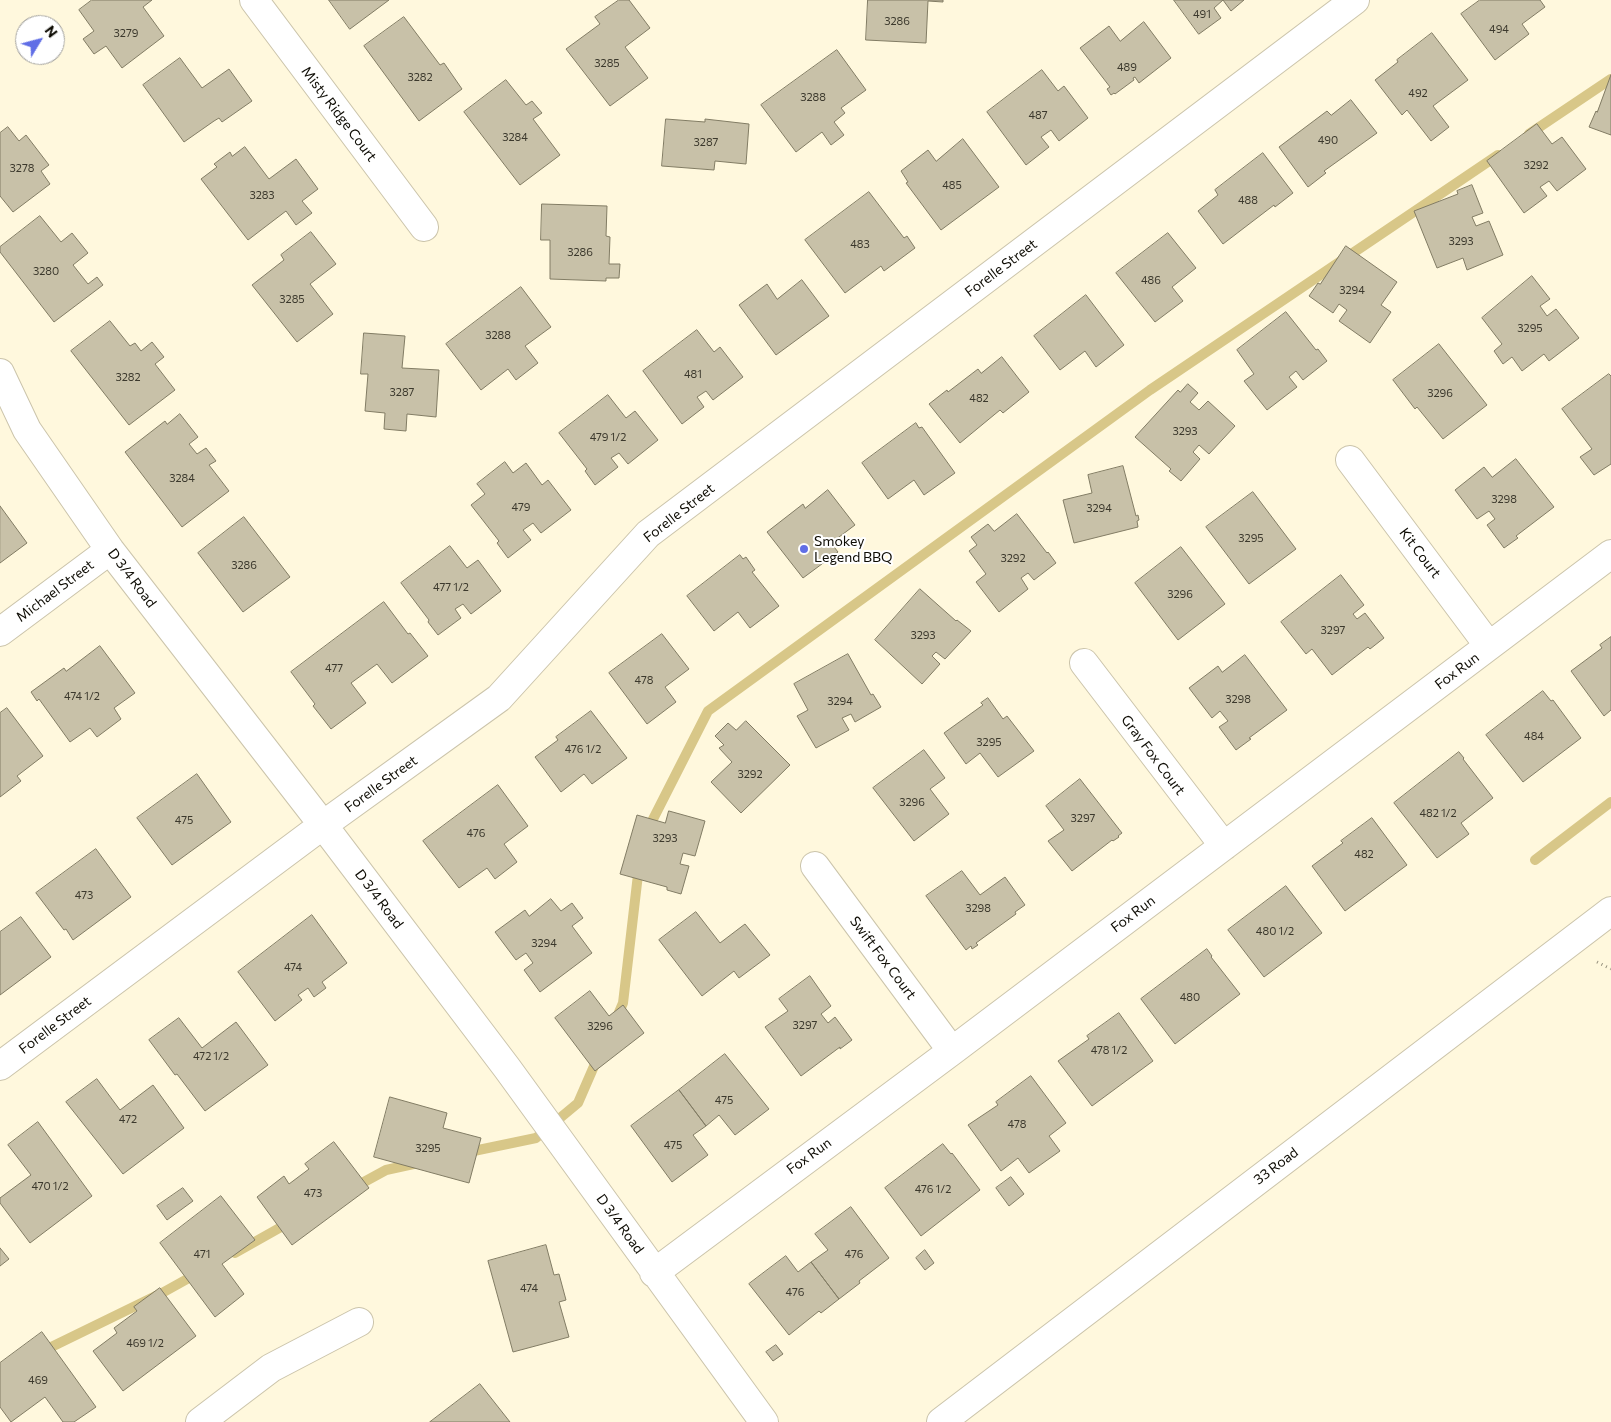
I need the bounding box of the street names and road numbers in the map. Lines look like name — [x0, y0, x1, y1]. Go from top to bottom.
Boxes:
street label: Misty Ridge Court — [298, 63, 380, 165]
street label: Forelle Street — [962, 236, 1040, 300]
street label: Forelle Street — [640, 480, 718, 546]
street label: Kit Court — [1396, 525, 1444, 581]
street label: D 3/4 Road — [104, 545, 160, 611]
street label: Michael Street — [13, 556, 97, 626]
street label: Fox Run — [1432, 649, 1482, 693]
street label: Gray Fox Court — [1117, 712, 1189, 798]
street label: Forelle Street — [341, 752, 421, 816]
street label: D 3/4 Road — [351, 866, 407, 932]
street label: Fox Run — [1108, 892, 1158, 936]
street label: Swift Fox Court — [846, 913, 920, 1003]
street label: Forelle Street — [16, 993, 94, 1057]
street label: Fox Run — [783, 1134, 835, 1178]
street label: 33 Road — [1250, 1144, 1302, 1188]
street label: D 3/4 Road — [593, 1191, 647, 1257]

